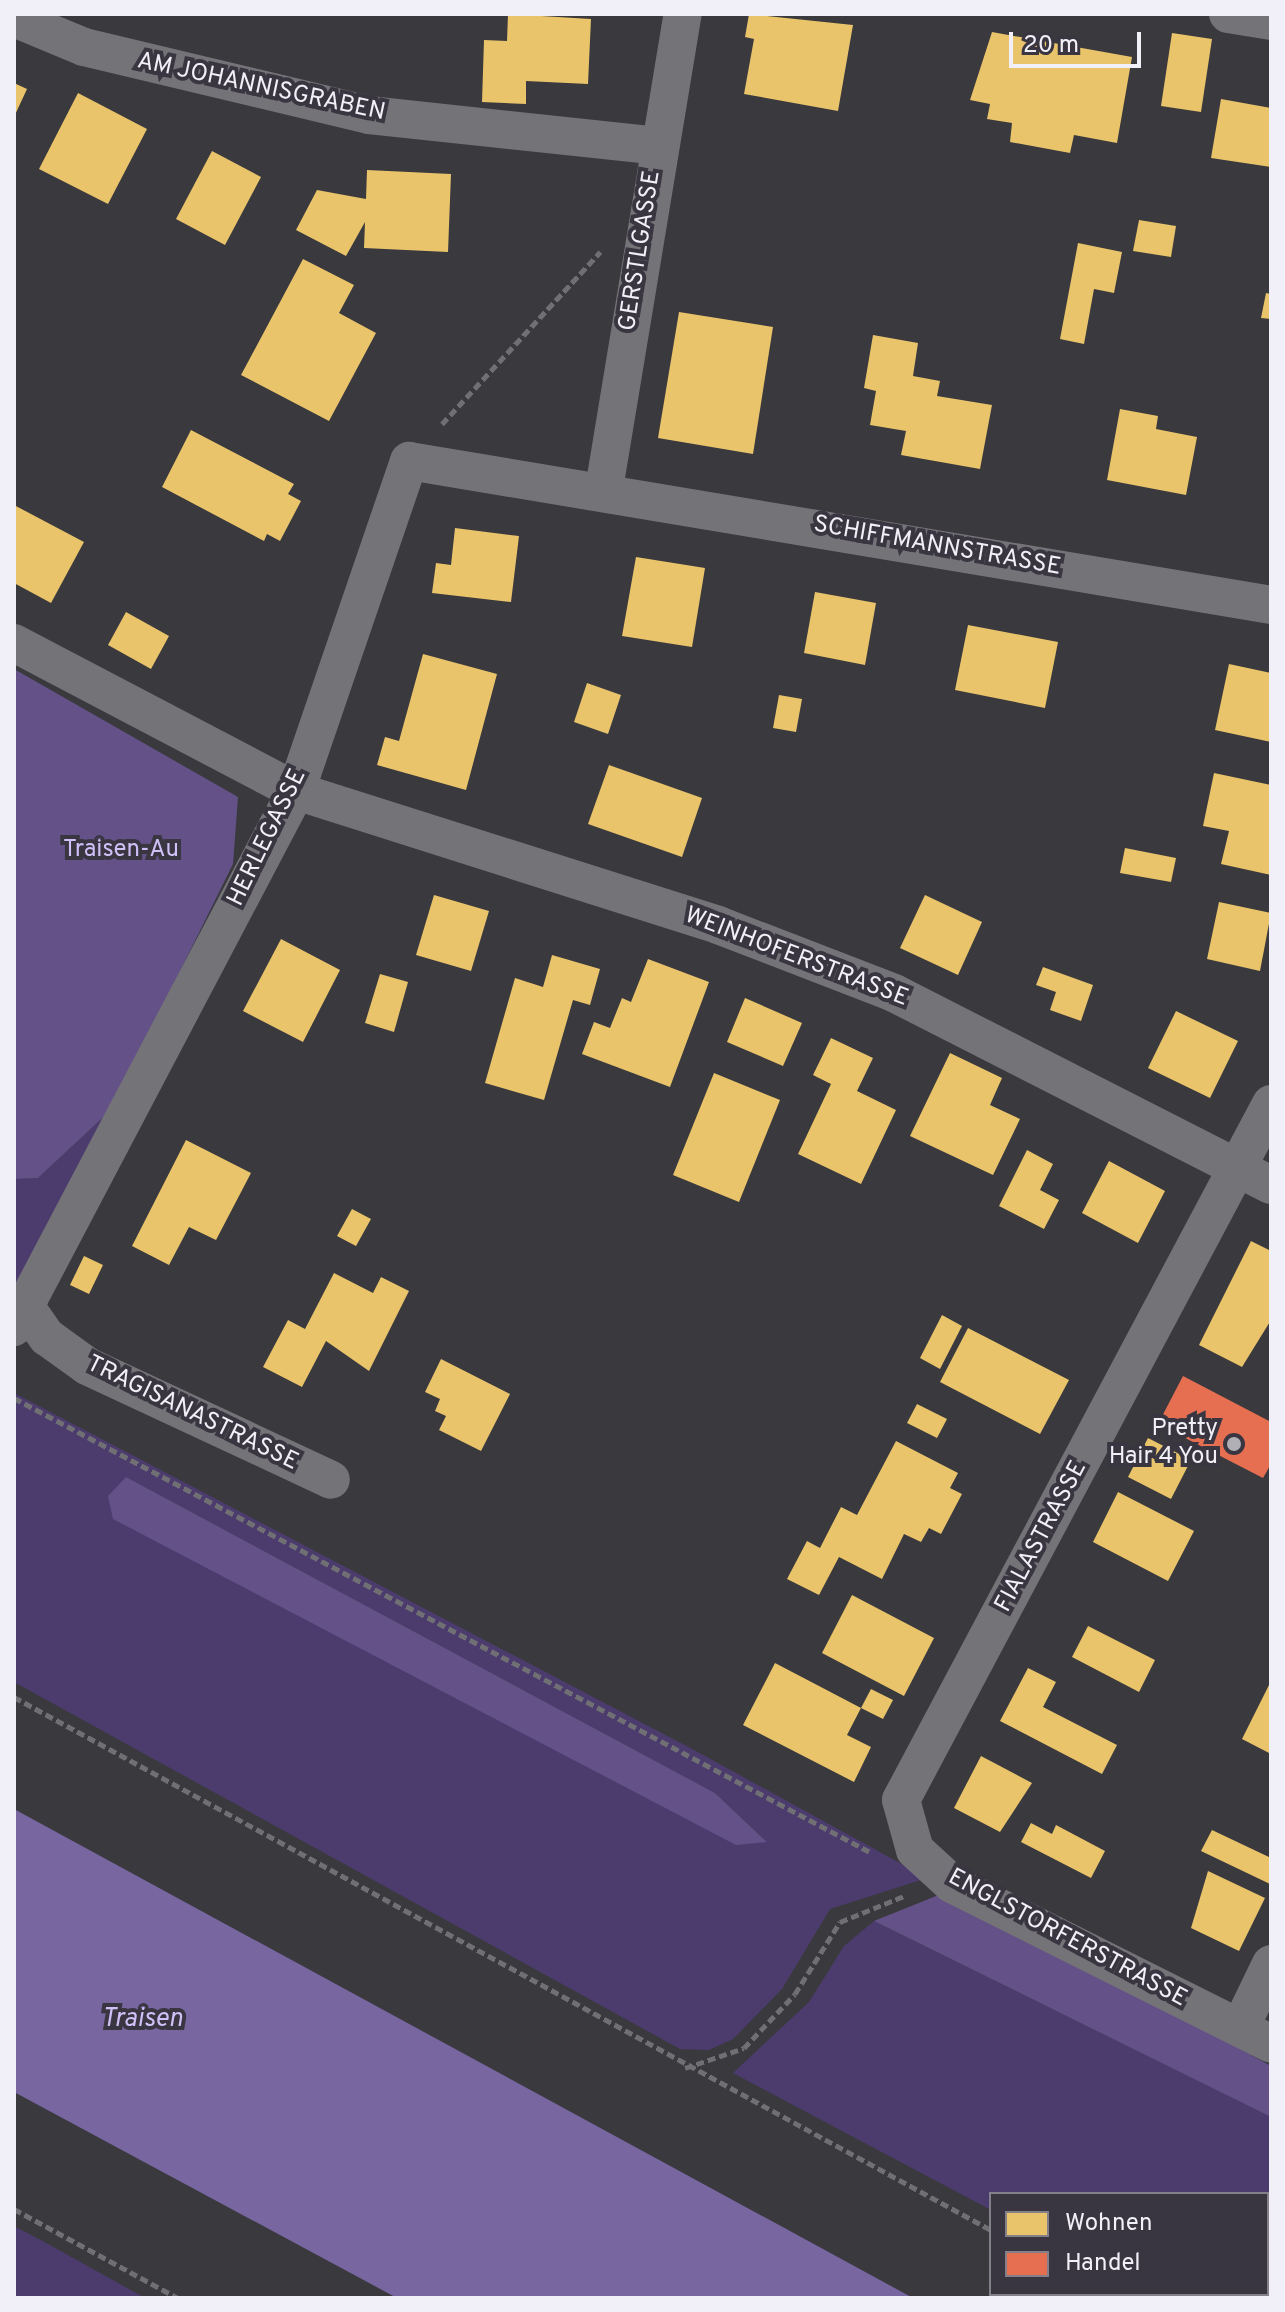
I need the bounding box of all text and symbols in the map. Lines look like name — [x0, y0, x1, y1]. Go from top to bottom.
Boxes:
scale bar — [1013, 16, 1145, 66]
text: 20 m — [1023, 31, 1079, 61]
street label: AM JOHANNISGRABEN — [134, 48, 388, 128]
street label: GERSTLGASSE — [614, 169, 668, 333]
street label: SCHIFFMANNSTRASSE — [811, 511, 1063, 583]
street label: HERLEGASSE — [222, 765, 314, 911]
park label: Traisen-Au — [63, 837, 179, 865]
street label: WEINHOFERSTRASSE — [680, 902, 912, 1014]
street label: TRAGISANASTRASSE — [82, 1350, 302, 1478]
place label: Pretty Hair 4 You — [1108, 1416, 1218, 1472]
marker: Pretty Hair 4 You — [1225, 1435, 1243, 1453]
street label: FIALASTRASSE — [990, 1456, 1094, 1618]
street label: ENGLSTORFERSTRASSE — [943, 1864, 1191, 2014]
water label: Traisen — [101, 2004, 183, 2036]
legend — [989, 2192, 1269, 2296]
text: Wohnen — [1065, 2209, 1152, 2239]
text: Handel — [1065, 2249, 1141, 2279]

